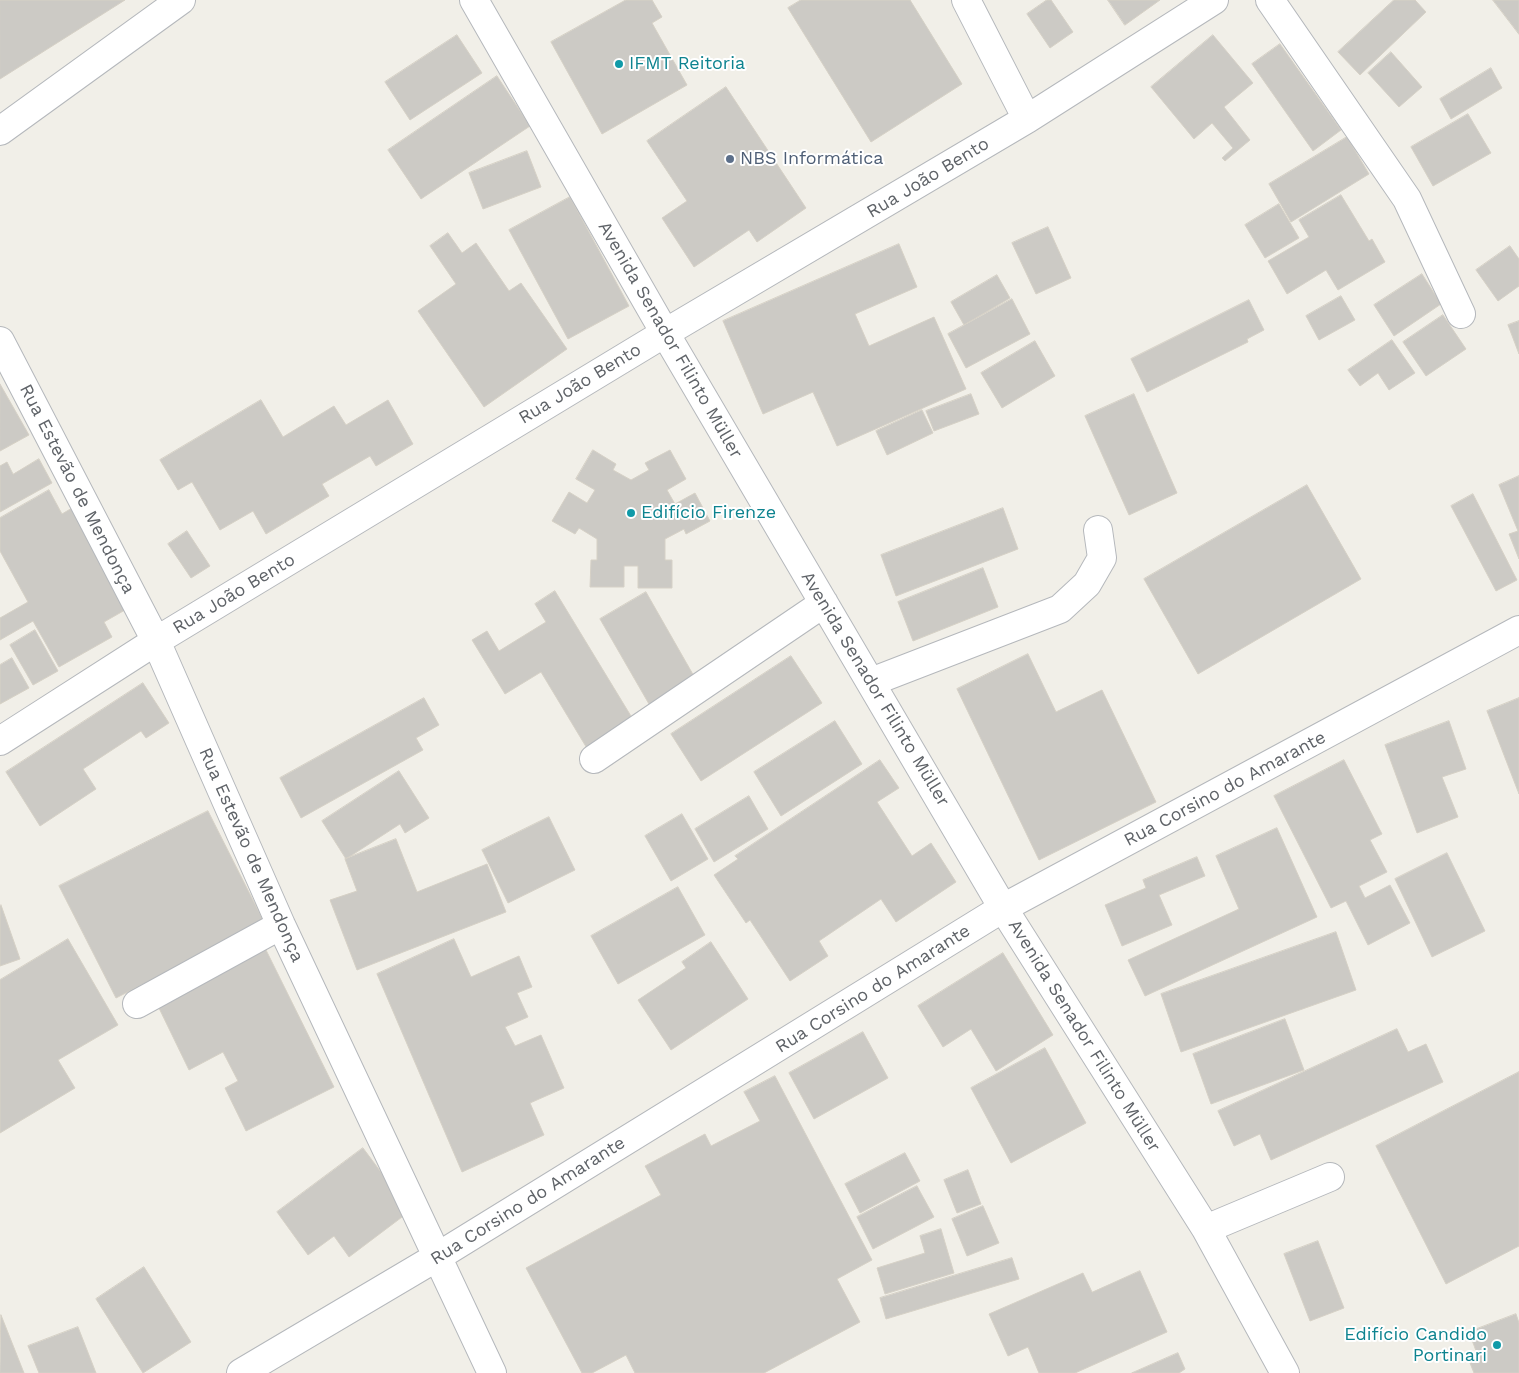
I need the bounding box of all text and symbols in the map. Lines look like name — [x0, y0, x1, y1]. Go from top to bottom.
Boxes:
place label: IFMT Reitoria — [629, 53, 745, 75]
marker: IFMT Reitoria — [613, 58, 625, 70]
street label: Rua João Bento — [863, 133, 993, 223]
place label: NBS Informática — [740, 148, 883, 170]
marker: NBS Informática — [724, 153, 736, 165]
street label: Avenida Senador Filinto Müller — [593, 218, 747, 462]
street label: Rua João Bento — [515, 339, 645, 429]
street label: Rua Estevão de Mendonça — [15, 381, 139, 597]
place label: Edifício Firenze — [641, 502, 776, 524]
marker: Edifício Firenze — [625, 507, 637, 519]
street label: Rua João Bento — [169, 549, 299, 639]
street label: Avenida Senador Filinto Müller — [796, 568, 954, 810]
street label: Rua Corsino do Amarante — [1120, 727, 1330, 851]
street label: Rua Estevão de Mendonça — [194, 745, 308, 965]
street label: Avenida Senador Filinto Müller — [1003, 916, 1165, 1156]
street label: Rua Corsino do Amarante — [772, 920, 974, 1058]
street label: Rua Corsino do Amarante — [427, 1132, 629, 1270]
place label: Edifício Candido Portinari — [1344, 1324, 1487, 1366]
marker: Edifício Candido Portinari — [1491, 1339, 1503, 1351]

